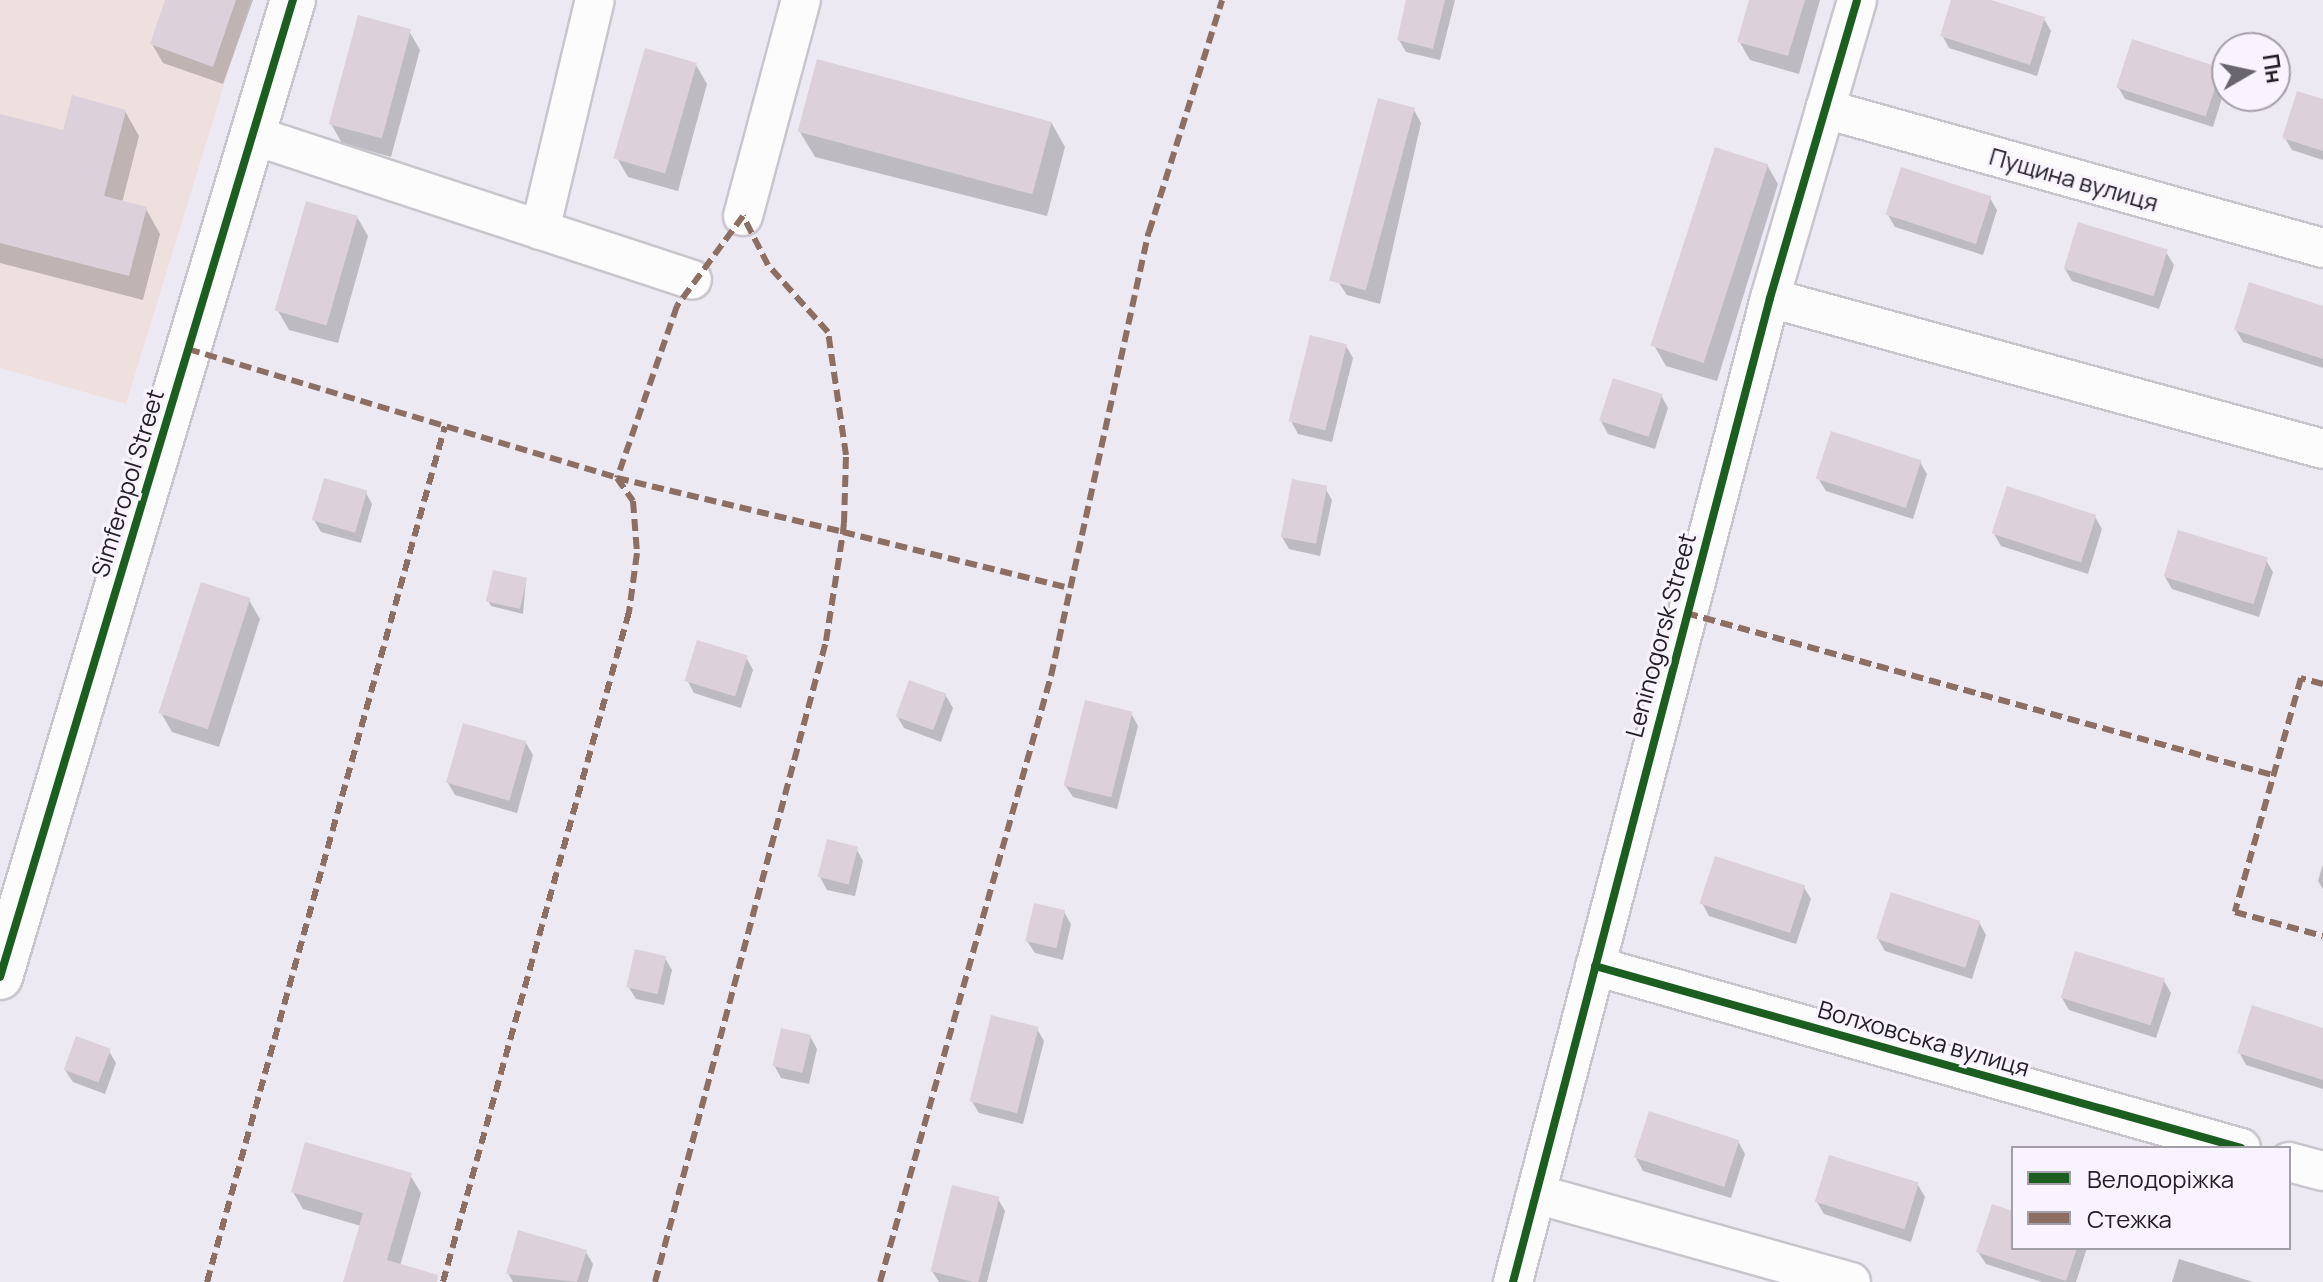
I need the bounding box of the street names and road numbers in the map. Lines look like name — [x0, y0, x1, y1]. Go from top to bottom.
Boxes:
street label: Пущина вулиця — [1986, 141, 2162, 217]
street label: Simferopol Street — [85, 386, 169, 580]
street label: Leninogorsk Street — [1619, 530, 1701, 740]
street label: Волховська вулиця — [1815, 994, 2033, 1082]

